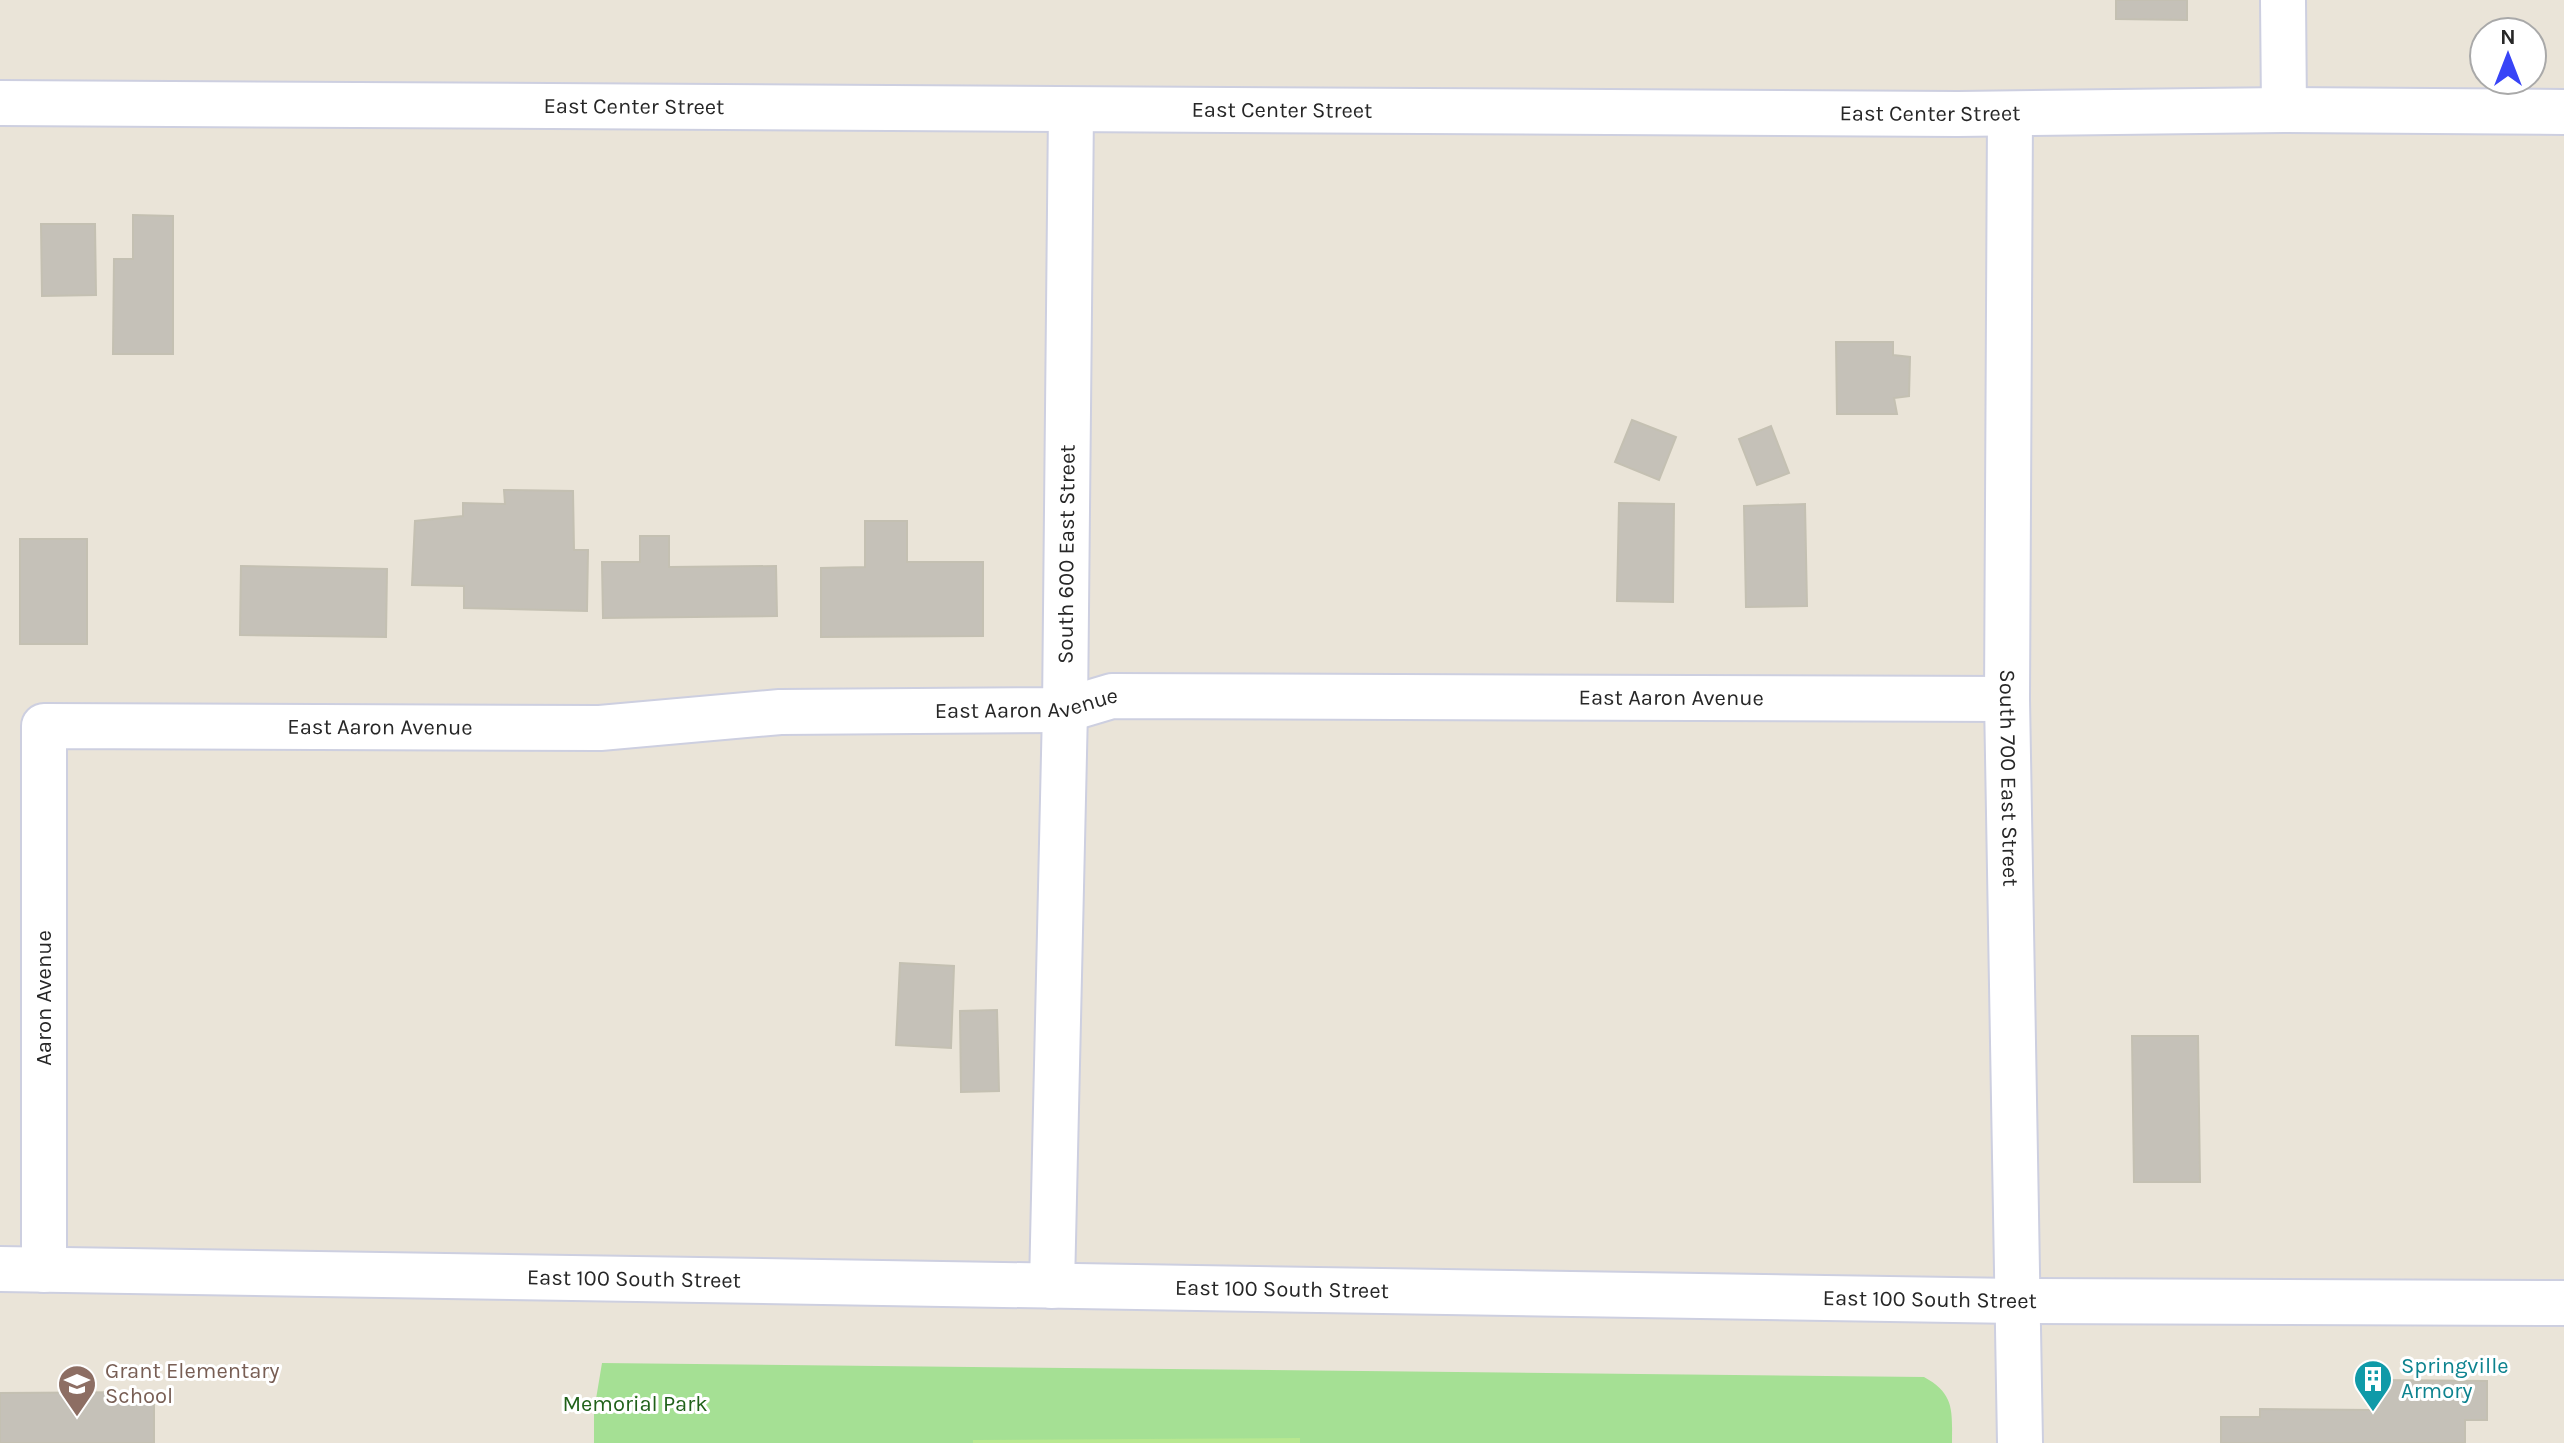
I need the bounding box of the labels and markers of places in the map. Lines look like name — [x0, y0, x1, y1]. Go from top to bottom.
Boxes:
place label: Springville Armory — [2401, 1353, 2509, 1404]
place label: Grant Elementary School — [105, 1358, 280, 1409]
building icon: Springville Armory — [2352, 1358, 2394, 1413]
school or university icon: Grant Elementary School — [56, 1363, 98, 1418]

